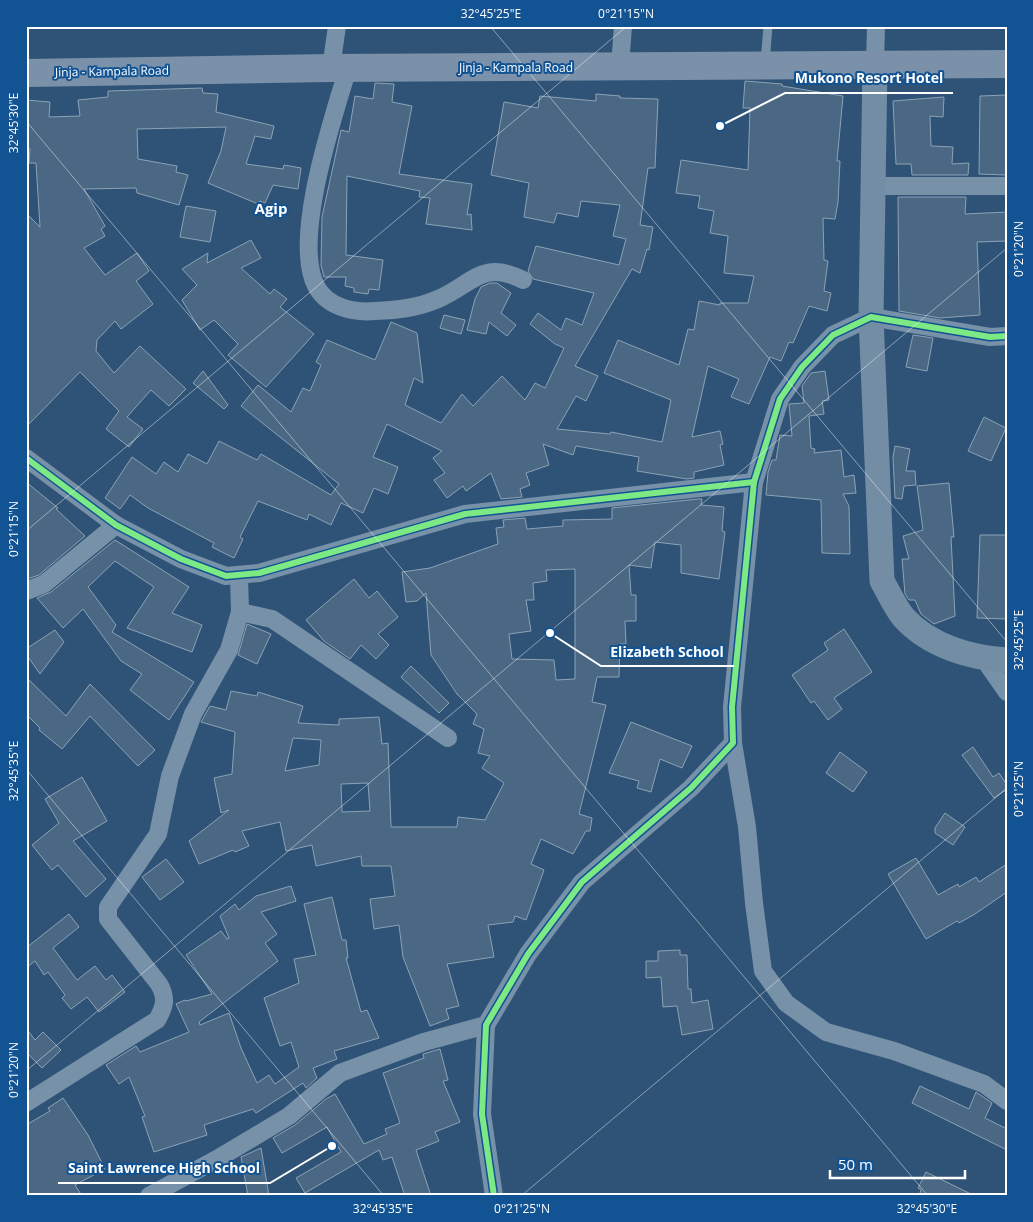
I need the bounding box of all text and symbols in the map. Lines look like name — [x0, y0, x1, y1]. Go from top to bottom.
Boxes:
text: 32°45'25"E — [461, 5, 521, 22]
text: 0°21'15"N — [598, 5, 654, 22]
street label: Jinja - Kampala Road — [458, 59, 573, 76]
street label: Jinja - Kampala Road — [54, 62, 169, 81]
callout: Mukono Resort Hotel — [785, 64, 953, 93]
text: Mukono Resort Hotel — [795, 68, 943, 87]
text: 32°45'30"E — [5, 93, 22, 153]
district label: Agip — [255, 198, 287, 218]
text: 0°21'20"N — [1010, 221, 1027, 277]
text: 0°21'15"N — [5, 501, 22, 557]
text: 32°45'25"E — [1010, 610, 1027, 670]
callout: Elizabeth School — [601, 637, 734, 666]
text: Elizabeth School — [610, 642, 724, 661]
text: 32°45'35"E — [5, 741, 22, 801]
text: 0°21'25"N — [1010, 761, 1027, 817]
text: 0°21'20"N — [5, 1042, 22, 1098]
scale bar — [830, 1147, 966, 1179]
callout: Saint Lawrence High School — [58, 1154, 270, 1183]
text: 50 m — [838, 1154, 873, 1174]
text: Saint Lawrence High School — [68, 1158, 260, 1177]
text: 32°45'35"E — [353, 1200, 413, 1217]
text: 0°21'25"N — [494, 1200, 550, 1217]
text: 32°45'30"E — [897, 1200, 957, 1217]

